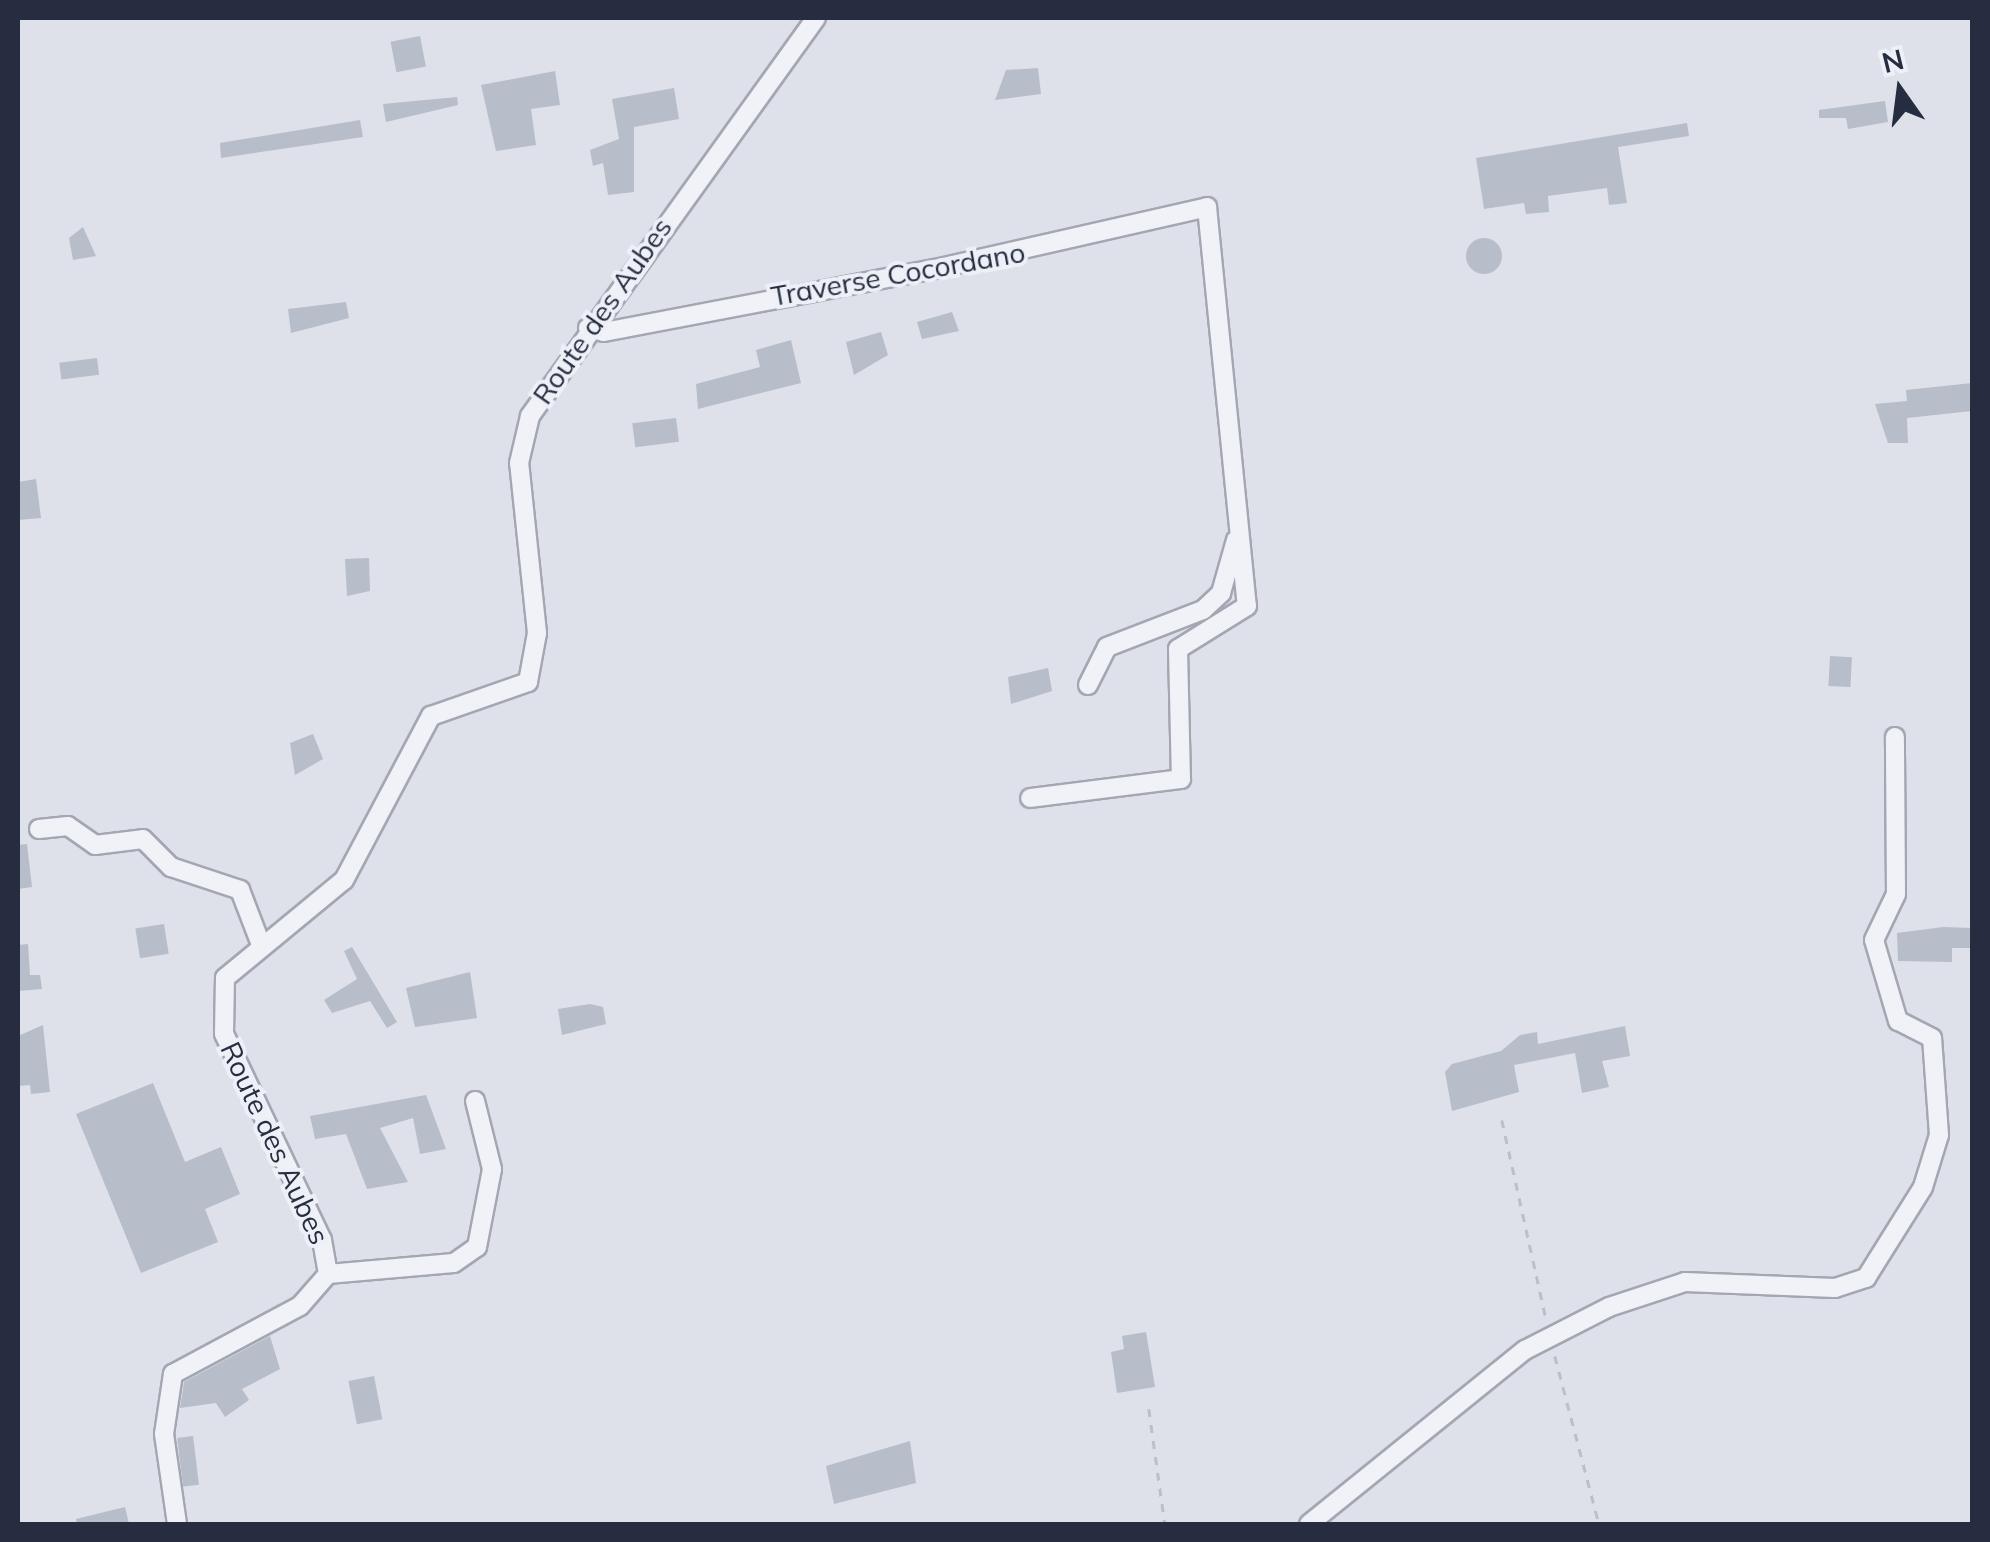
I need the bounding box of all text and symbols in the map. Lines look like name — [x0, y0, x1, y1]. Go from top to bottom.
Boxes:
north arrow — [1850, 40, 1950, 140]
text: N — [1878, 41, 1907, 80]
street label: Route des Aubes — [525, 212, 679, 410]
street label: Traverse Cocordano — [768, 235, 1028, 313]
street label: Route des Aubes — [213, 1037, 337, 1249]

